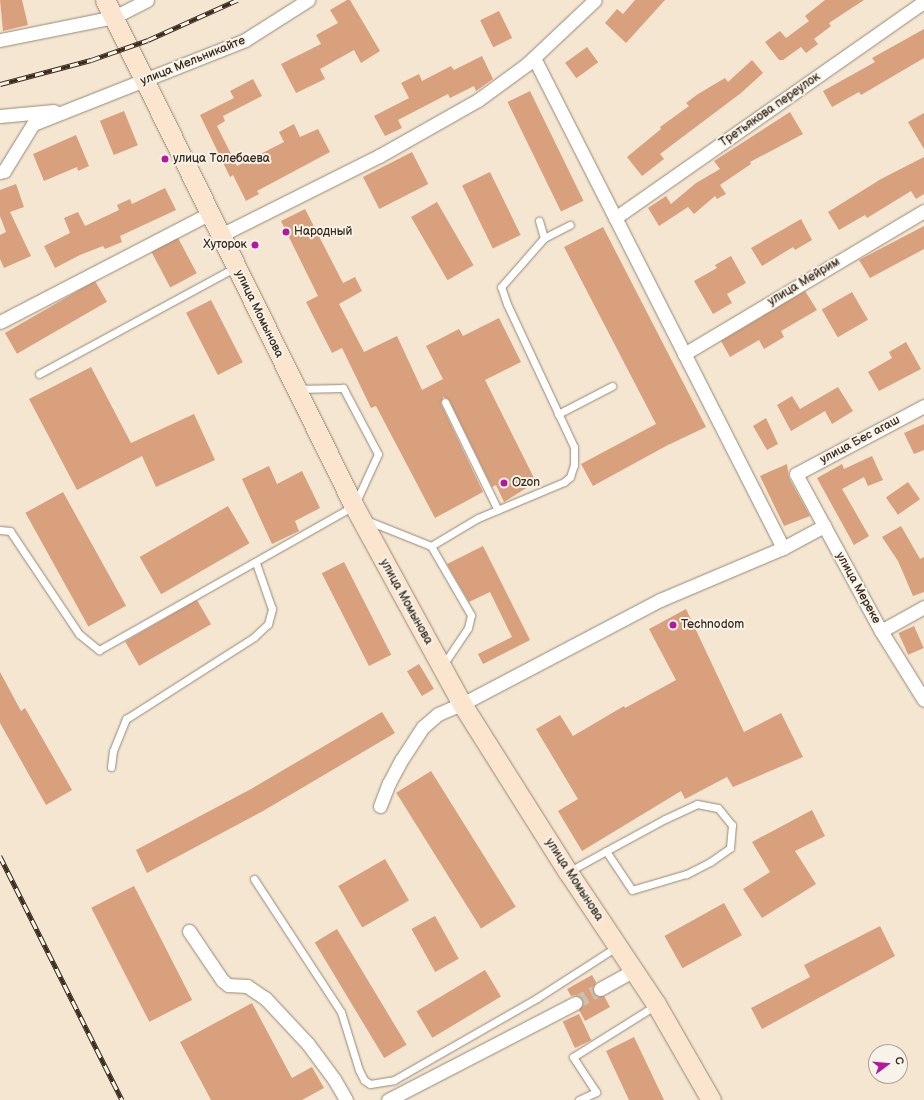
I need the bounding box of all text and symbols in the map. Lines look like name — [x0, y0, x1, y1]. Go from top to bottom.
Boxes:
street label: улица Мельникайте — [138, 33, 248, 89]
street label: Третьякова переулок — [717, 70, 823, 150]
place label: улица Толебаева — [173, 152, 270, 166]
marker: улица Толебаева — [160, 154, 170, 164]
place label: Народный — [294, 225, 352, 239]
marker: Народный — [281, 227, 291, 237]
place label: Хуторок — [203, 238, 247, 252]
marker: Хуторок — [250, 240, 260, 250]
street label: улица Мейрим — [765, 255, 843, 309]
street label: улица Момынова — [232, 268, 286, 360]
street label: улица Бес агаш — [818, 413, 902, 467]
place label: Ozon — [512, 476, 540, 490]
marker: Ozon — [499, 478, 509, 488]
street label: улица Мереке — [832, 550, 884, 626]
street label: улица Момынова — [377, 557, 435, 647]
place label: Technodom — [681, 618, 744, 632]
marker: Technodom — [668, 620, 678, 630]
street label: улица Момынова — [542, 836, 606, 924]
north arrow — [868, 1044, 908, 1084]
text: С — [892, 1055, 906, 1066]

